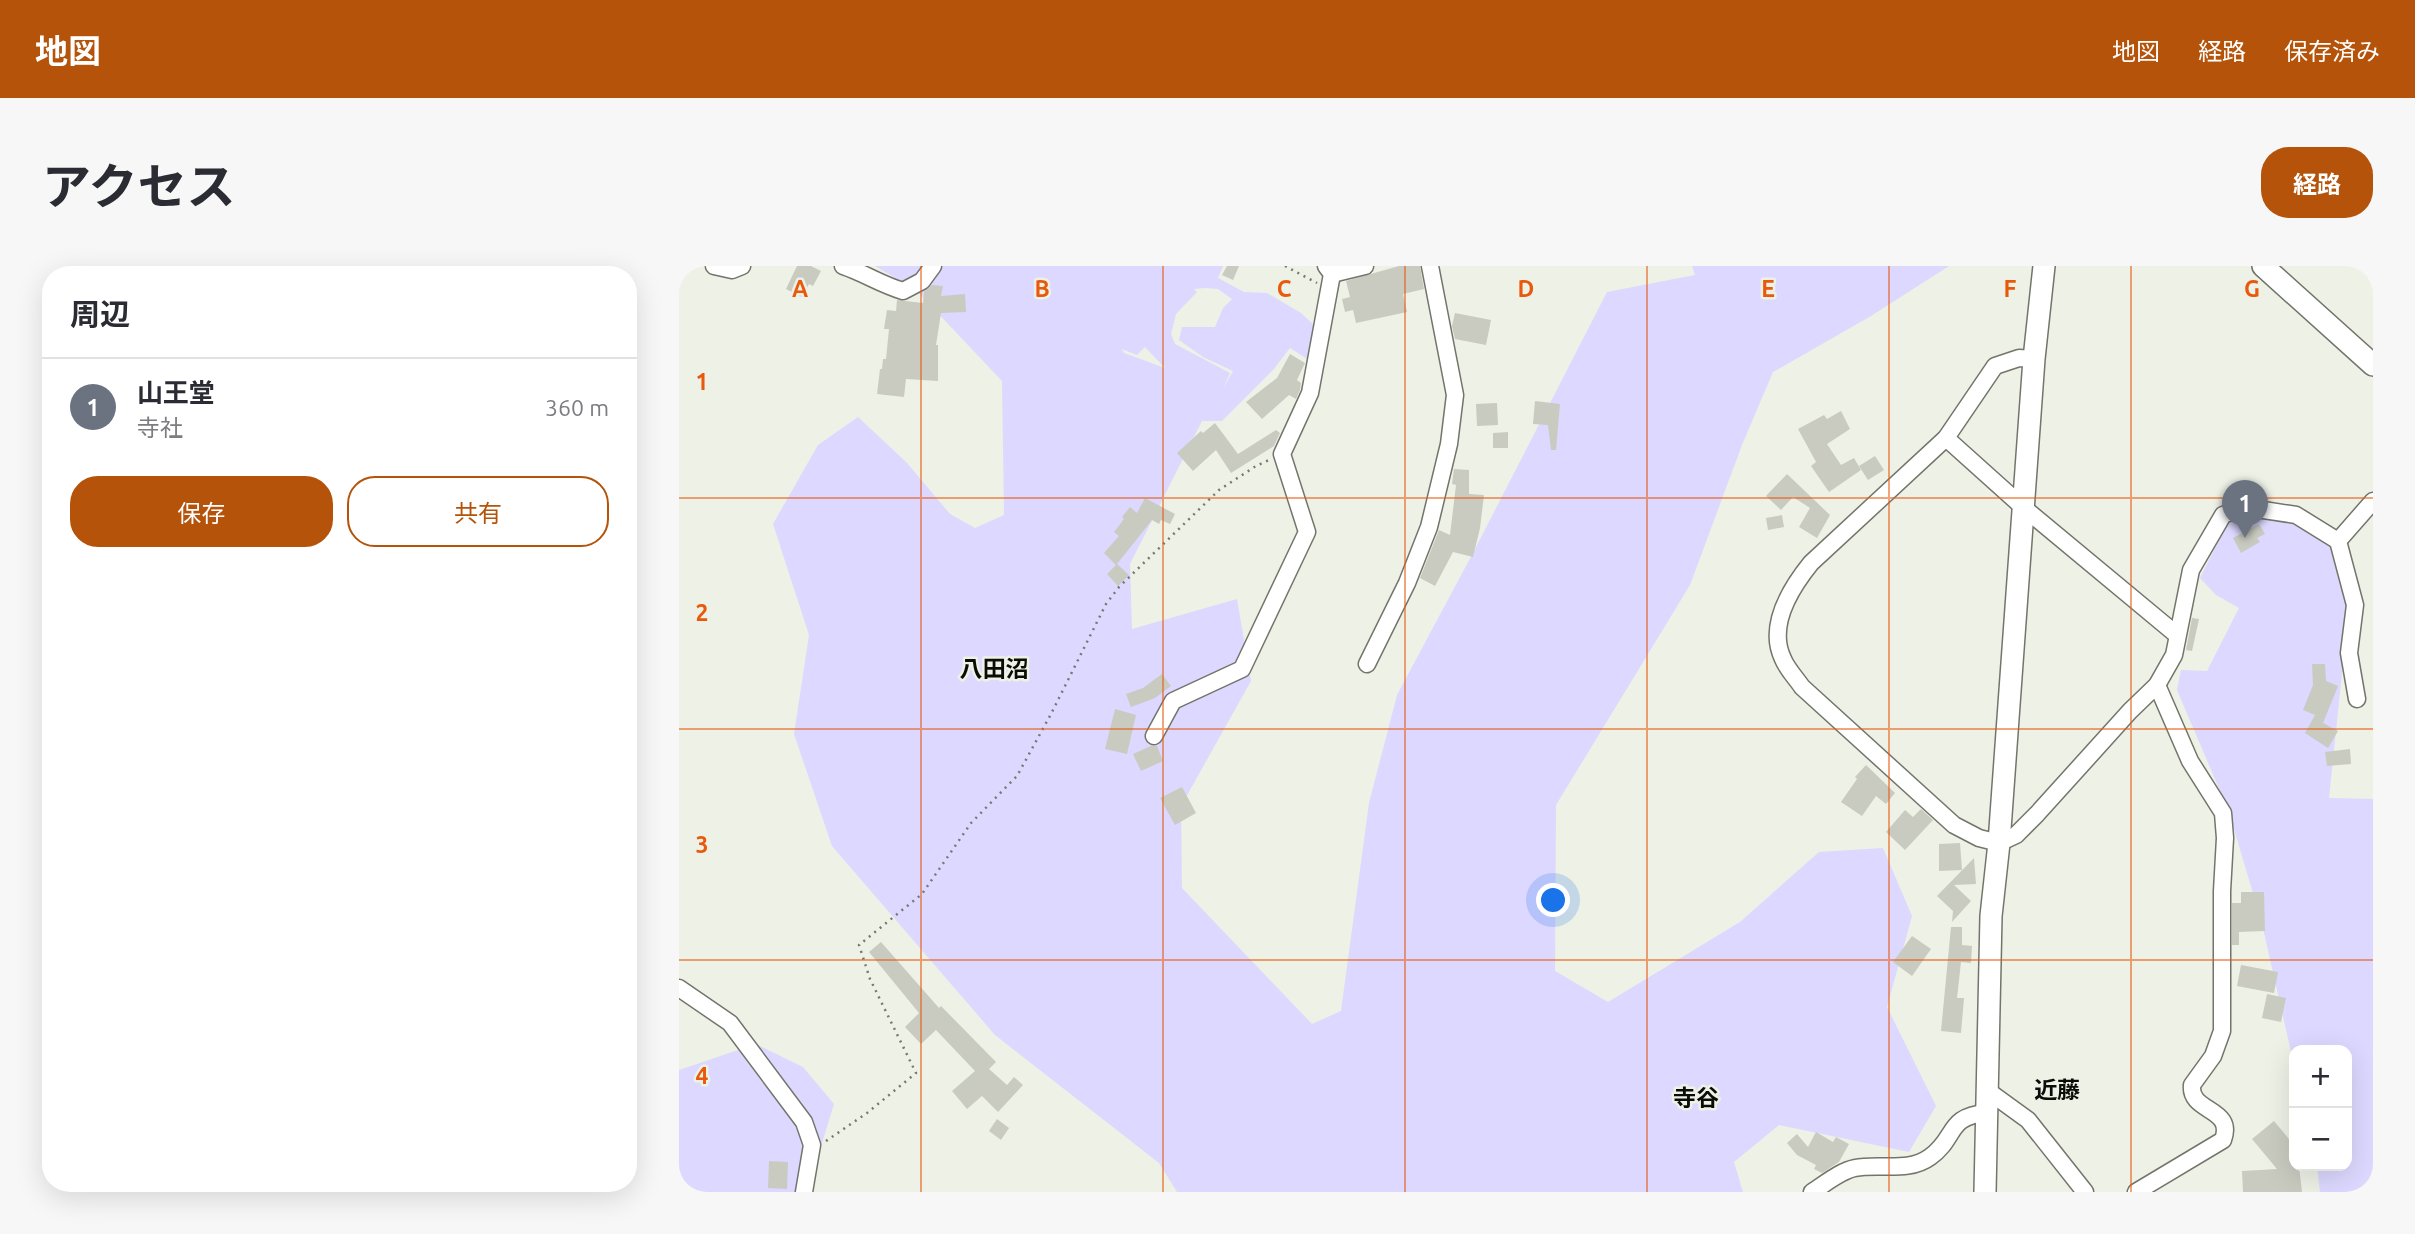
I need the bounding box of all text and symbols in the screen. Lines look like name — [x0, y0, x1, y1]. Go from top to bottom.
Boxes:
text: 地図 — [35, 32, 101, 69]
text: 地図 — [2112, 38, 2160, 65]
text: 経路 — [2198, 38, 2246, 65]
text: 保存済み — [2284, 38, 2380, 65]
button: 経路 — [2261, 147, 2373, 218]
text: アクセス — [42, 158, 236, 213]
text: A — [792, 276, 808, 301]
text: B — [1034, 276, 1050, 301]
text: C — [1277, 276, 1292, 301]
text: D — [1518, 276, 1534, 301]
text: E — [1761, 276, 1775, 301]
text: F — [2004, 276, 2017, 301]
text: G — [2244, 276, 2260, 301]
text: 周辺 — [70, 297, 130, 331]
text: 1 — [696, 369, 708, 394]
text: 山王堂 — [137, 378, 215, 407]
text: 1 — [87, 395, 99, 420]
text: 360 m — [545, 395, 609, 420]
text: 寺社 — [137, 415, 183, 440]
button: 保存 — [70, 476, 333, 547]
button: 共有 — [347, 476, 609, 547]
pin: 1 — [2222, 480, 2268, 538]
text: 2 — [696, 600, 708, 625]
district label: 八田沼 — [960, 656, 1029, 681]
text: 3 — [696, 832, 708, 857]
your location — [1536, 883, 1570, 917]
map controls — [2289, 1045, 2352, 1171]
button: + — [2289, 1045, 2352, 1108]
text: 4 — [696, 1063, 709, 1088]
district label: 近藤 — [2034, 1077, 2080, 1102]
district label: 寺谷 — [1673, 1085, 1719, 1110]
button: − — [2289, 1108, 2352, 1171]

